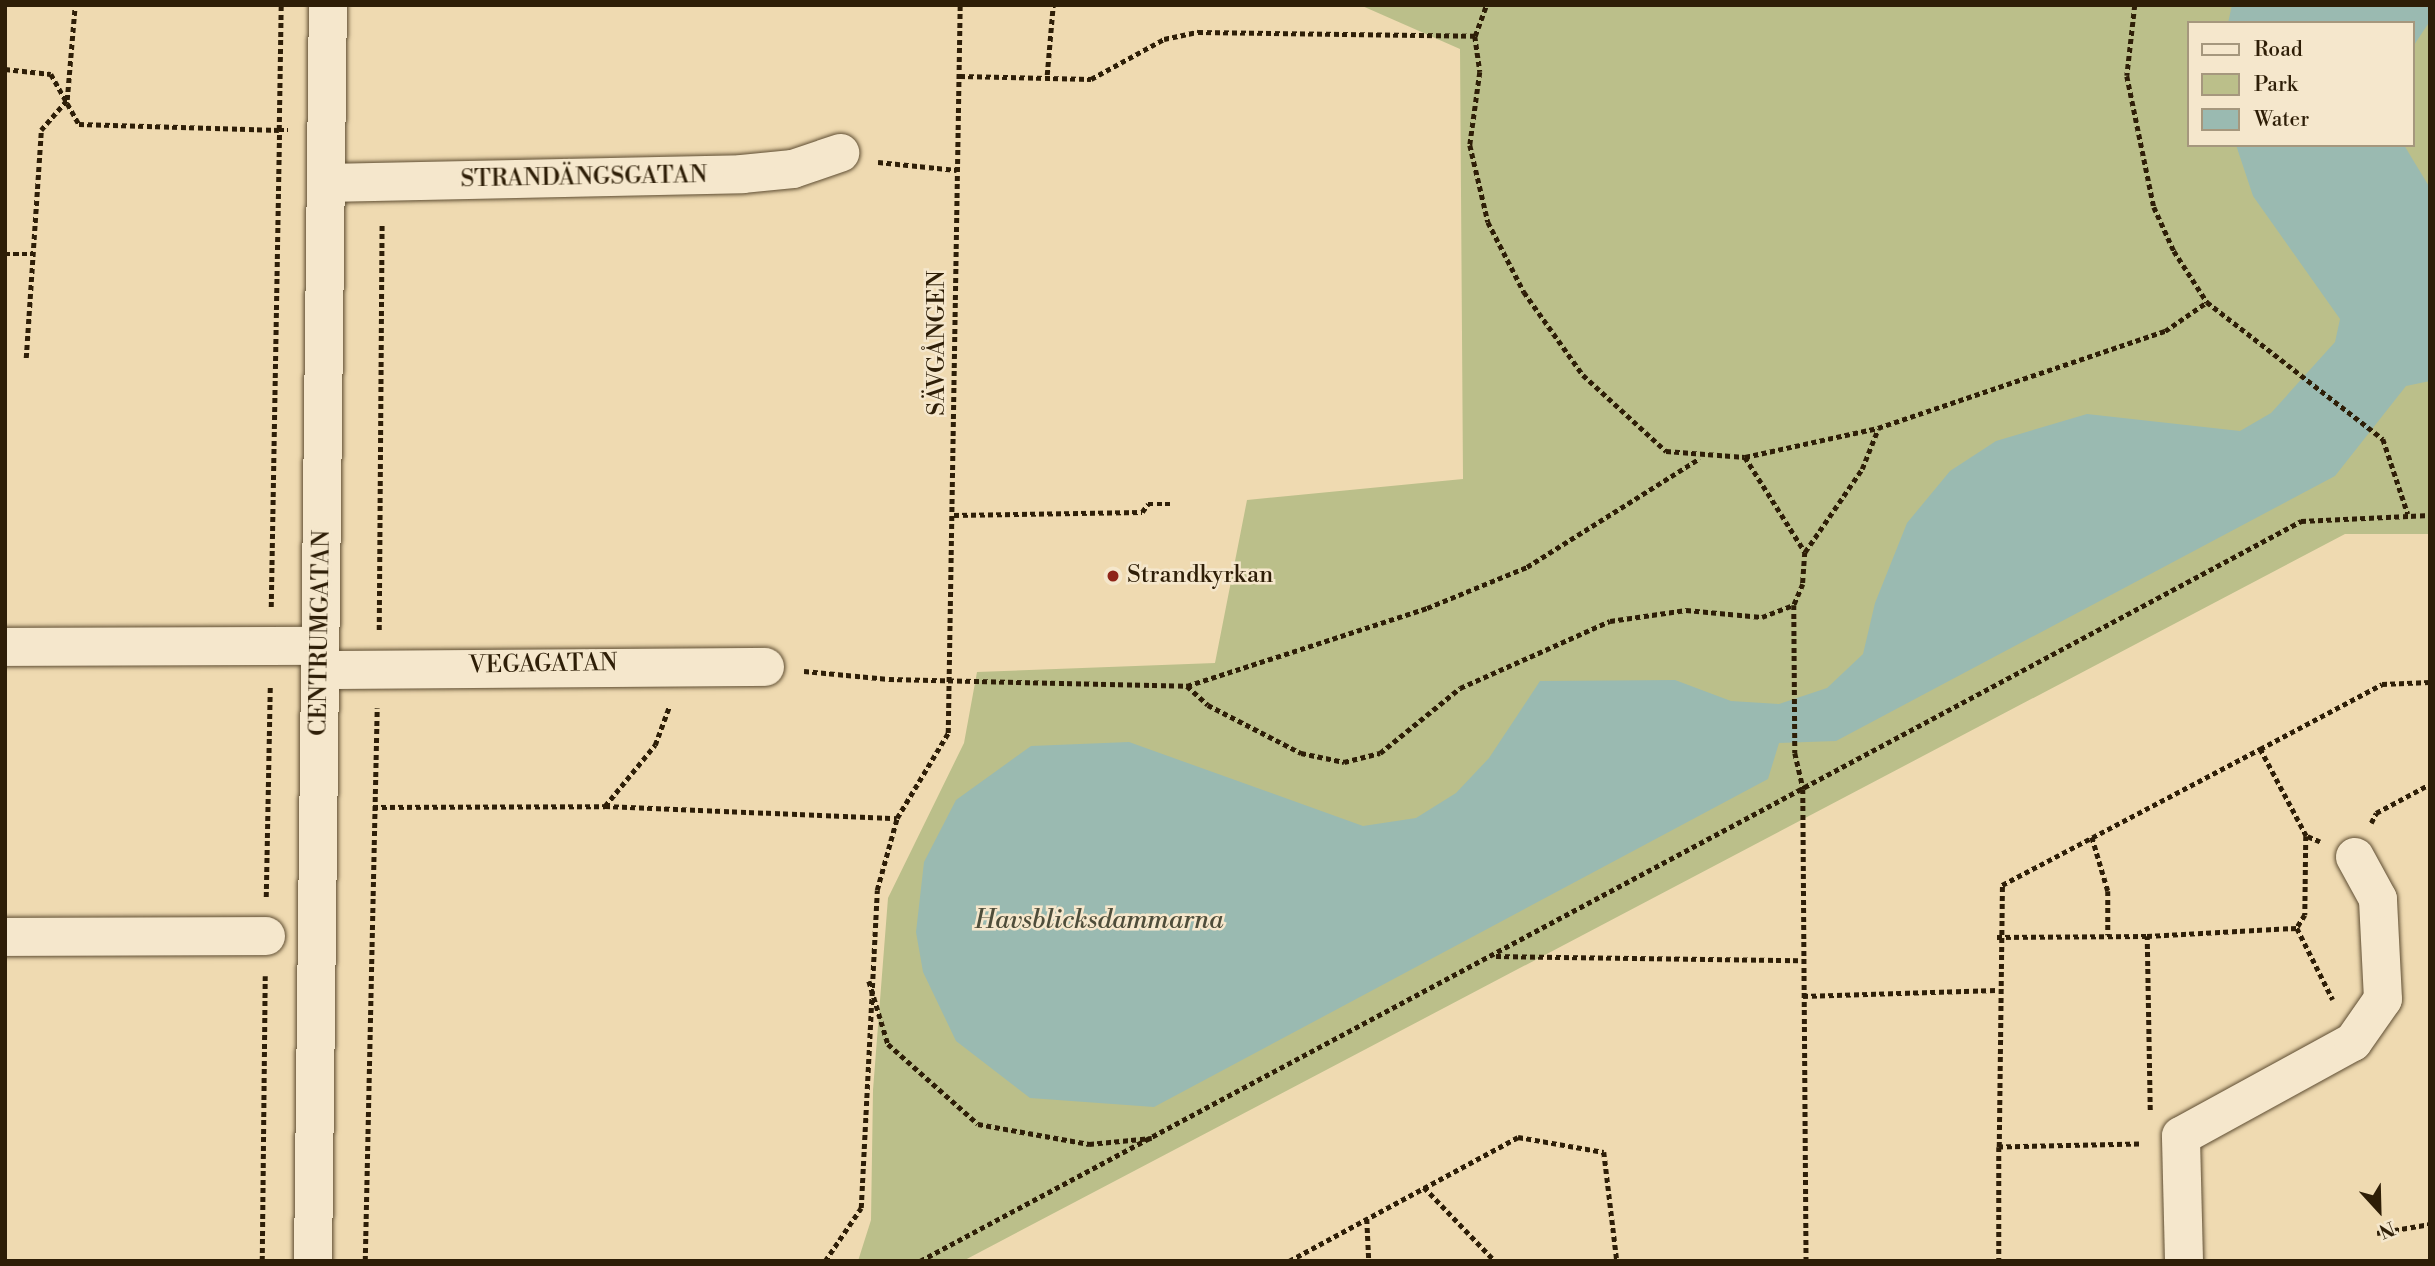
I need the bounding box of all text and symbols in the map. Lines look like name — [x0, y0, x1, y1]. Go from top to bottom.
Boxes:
legend — [2186, 21, 2414, 147]
text: Road — [2254, 37, 2303, 63]
text: Park — [2254, 72, 2298, 98]
text: Water — [2254, 107, 2309, 133]
street label: STRANDÄNGSGATAN — [460, 161, 708, 195]
street label: SÄVGÅNGEN — [924, 270, 952, 416]
street label: CENTRUMGATAN — [305, 530, 337, 736]
place label: Strandkyrkan — [1127, 562, 1273, 590]
marker: Strandkyrkan — [1105, 568, 1121, 584]
street label: VEGAGATAN — [468, 649, 618, 681]
water label: Havsblicksdammarna — [974, 905, 1224, 937]
north arrow — [2344, 1175, 2414, 1245]
text: N — [2375, 1216, 2398, 1243]

